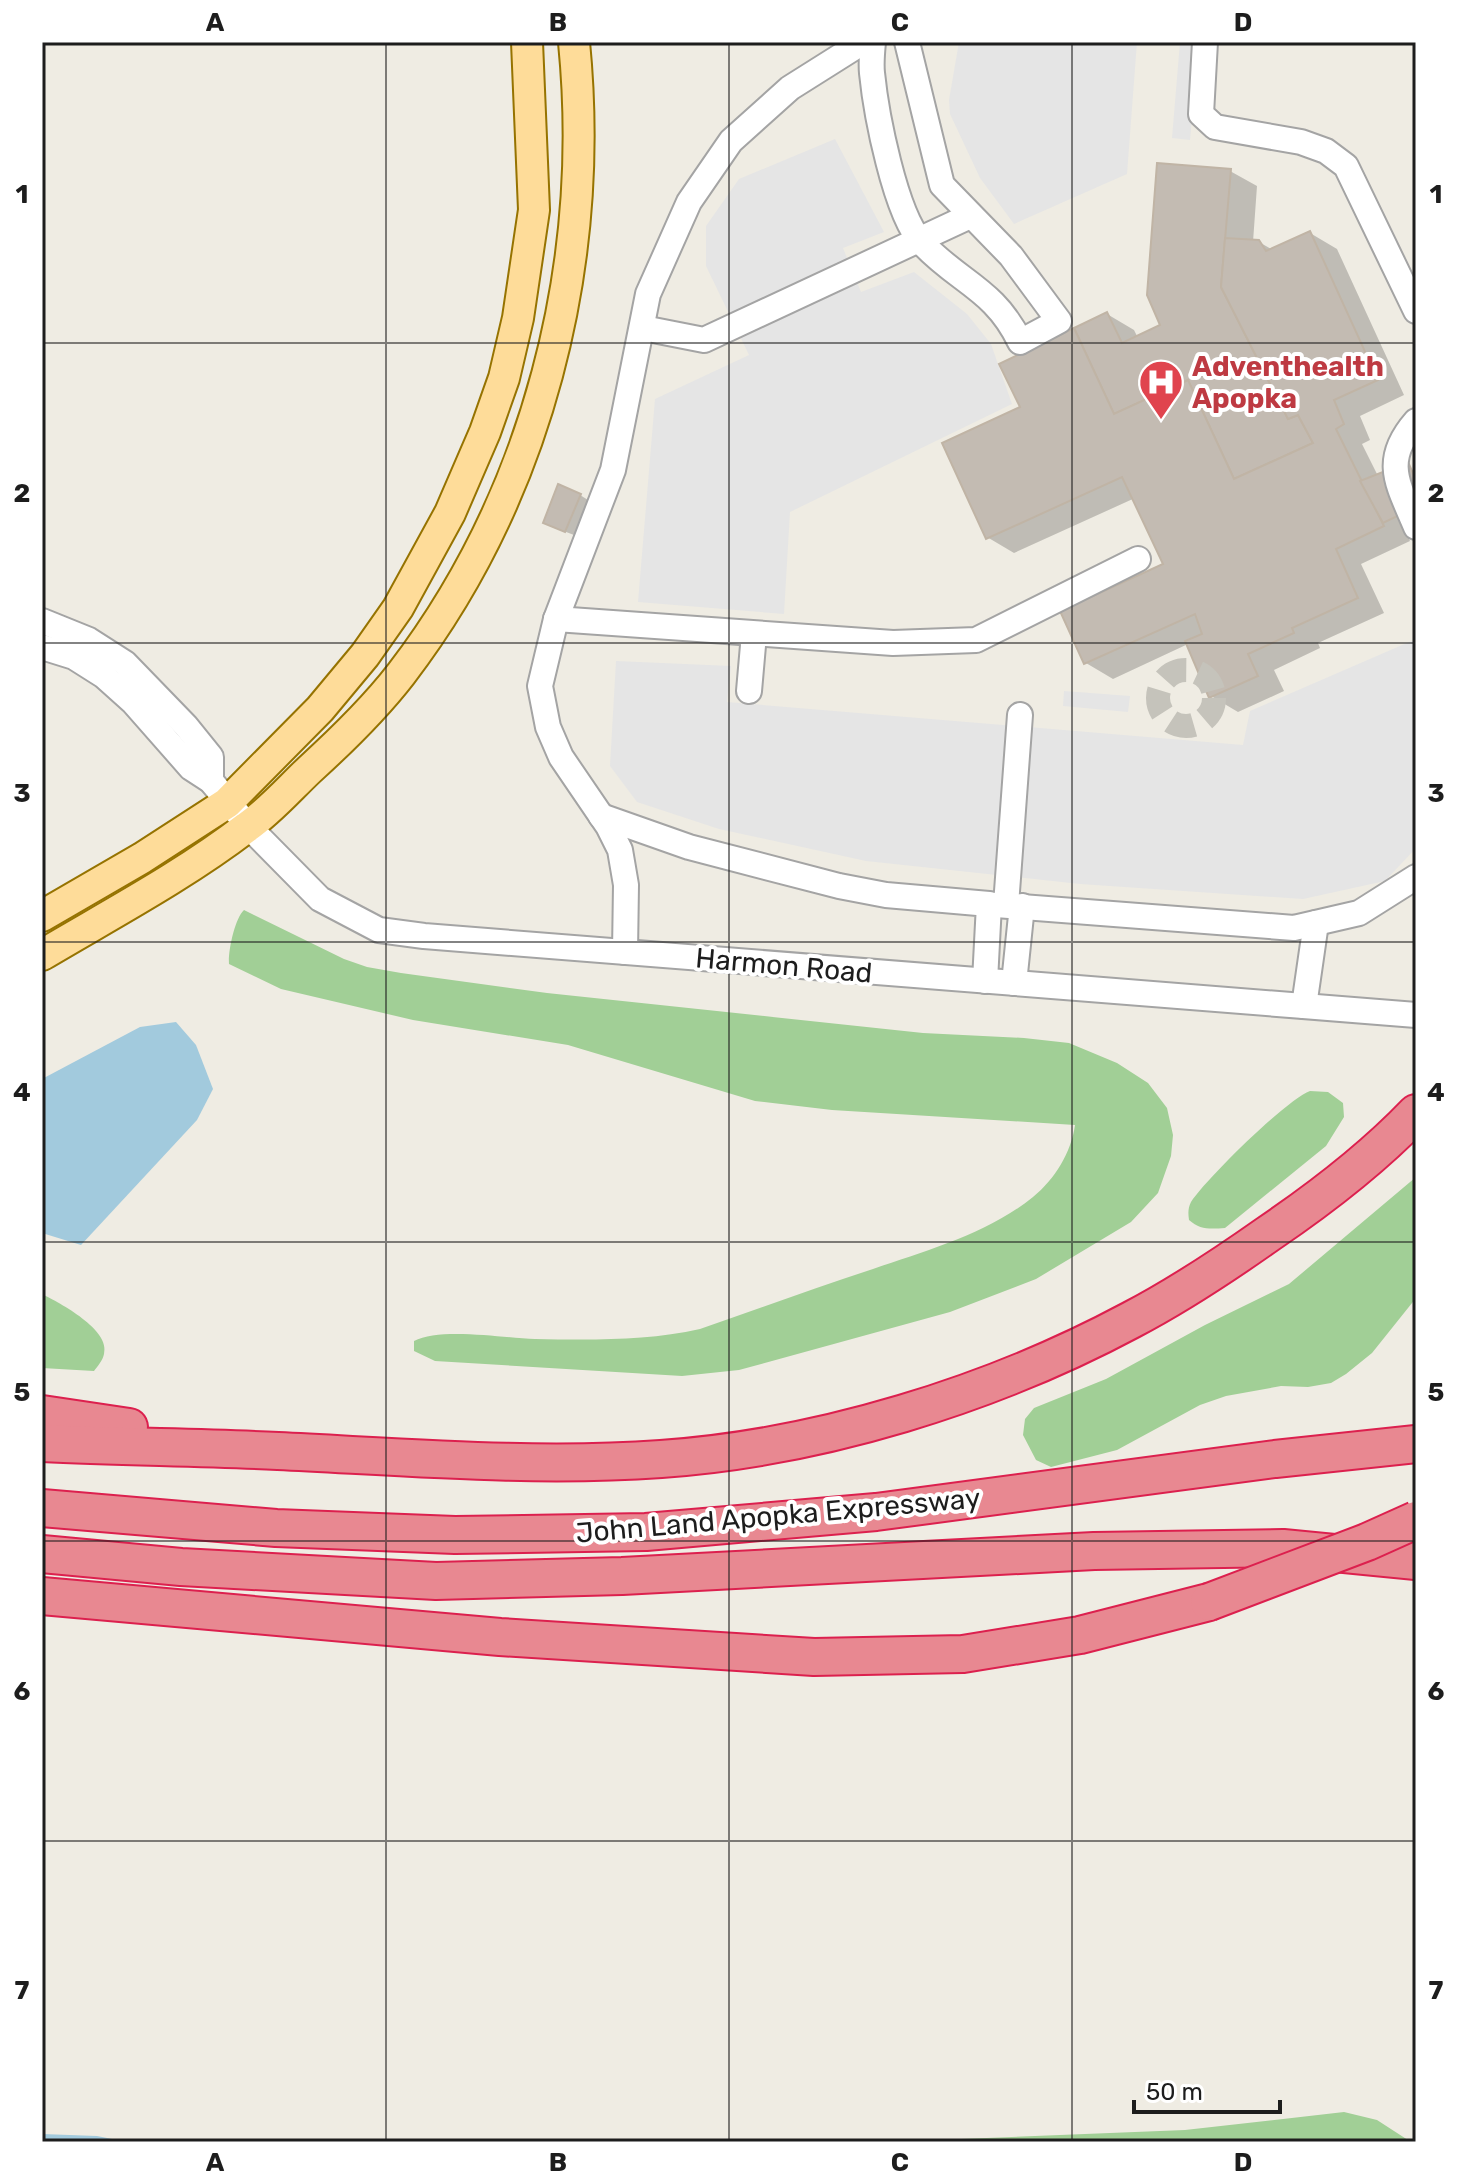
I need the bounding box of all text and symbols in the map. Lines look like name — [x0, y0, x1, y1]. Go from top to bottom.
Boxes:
text: A — [206, 7, 225, 38]
text: B — [549, 7, 567, 38]
text: C — [891, 7, 909, 38]
text: D — [1234, 7, 1252, 38]
text: 1 — [16, 179, 28, 210]
text: 1 — [1430, 179, 1442, 210]
place label: Adventhealth Apopka — [1192, 350, 1384, 415]
hospital icon: Adventhealth Apopka — [1137, 358, 1185, 421]
text: 2 — [14, 478, 30, 509]
text: 2 — [1428, 478, 1444, 509]
text: 3 — [13, 778, 31, 809]
text: 3 — [1427, 778, 1445, 809]
street label: Harmon Road — [694, 941, 874, 990]
text: 4 — [13, 1077, 31, 1108]
text: 4 — [1427, 1077, 1445, 1108]
text: 5 — [14, 1377, 30, 1408]
text: 5 — [1428, 1377, 1444, 1408]
street label: John Land Apopka Expressway — [574, 1481, 982, 1550]
text: 6 — [14, 1676, 31, 1707]
text: 6 — [1428, 1676, 1445, 1707]
text: 7 — [15, 1975, 30, 2006]
text: 7 — [1429, 1975, 1444, 2006]
scale bar — [1134, 2064, 1280, 2114]
text: 50 m — [1146, 2078, 1203, 2106]
text: A — [206, 2147, 225, 2178]
text: B — [549, 2147, 567, 2178]
text: C — [891, 2147, 909, 2178]
text: D — [1234, 2147, 1252, 2178]

